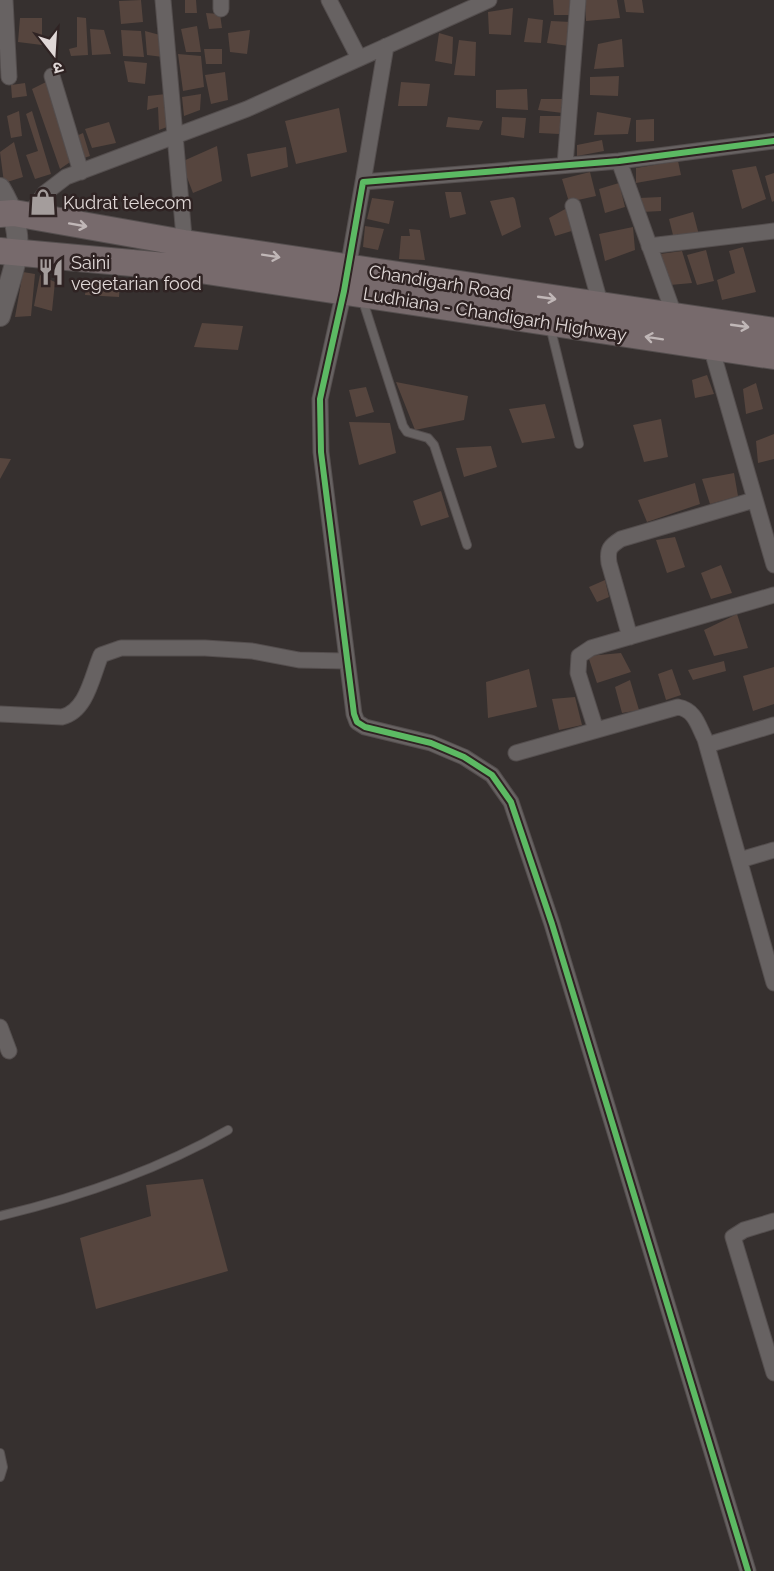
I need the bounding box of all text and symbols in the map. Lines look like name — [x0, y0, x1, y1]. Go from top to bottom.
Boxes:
north arrow — [24, 24, 84, 84]
text: उ — [50, 57, 65, 79]
shop icon: Kudrat telecom — [28, 187, 58, 217]
place label: Kudrat telecom — [63, 192, 192, 213]
one-way arrow — [68, 220, 88, 231]
one-way arrow — [261, 251, 280, 262]
place label: Saini vegetarian food — [71, 252, 202, 294]
restaurant icon: Saini vegetarian food — [36, 257, 66, 287]
street label: Chandigarh Road — [367, 260, 513, 304]
street label: Ludhiana - Chandigarh Highway — [362, 283, 629, 345]
one-way arrow — [536, 292, 556, 303]
one-way arrow — [729, 321, 749, 332]
one-way arrow — [645, 332, 664, 343]

